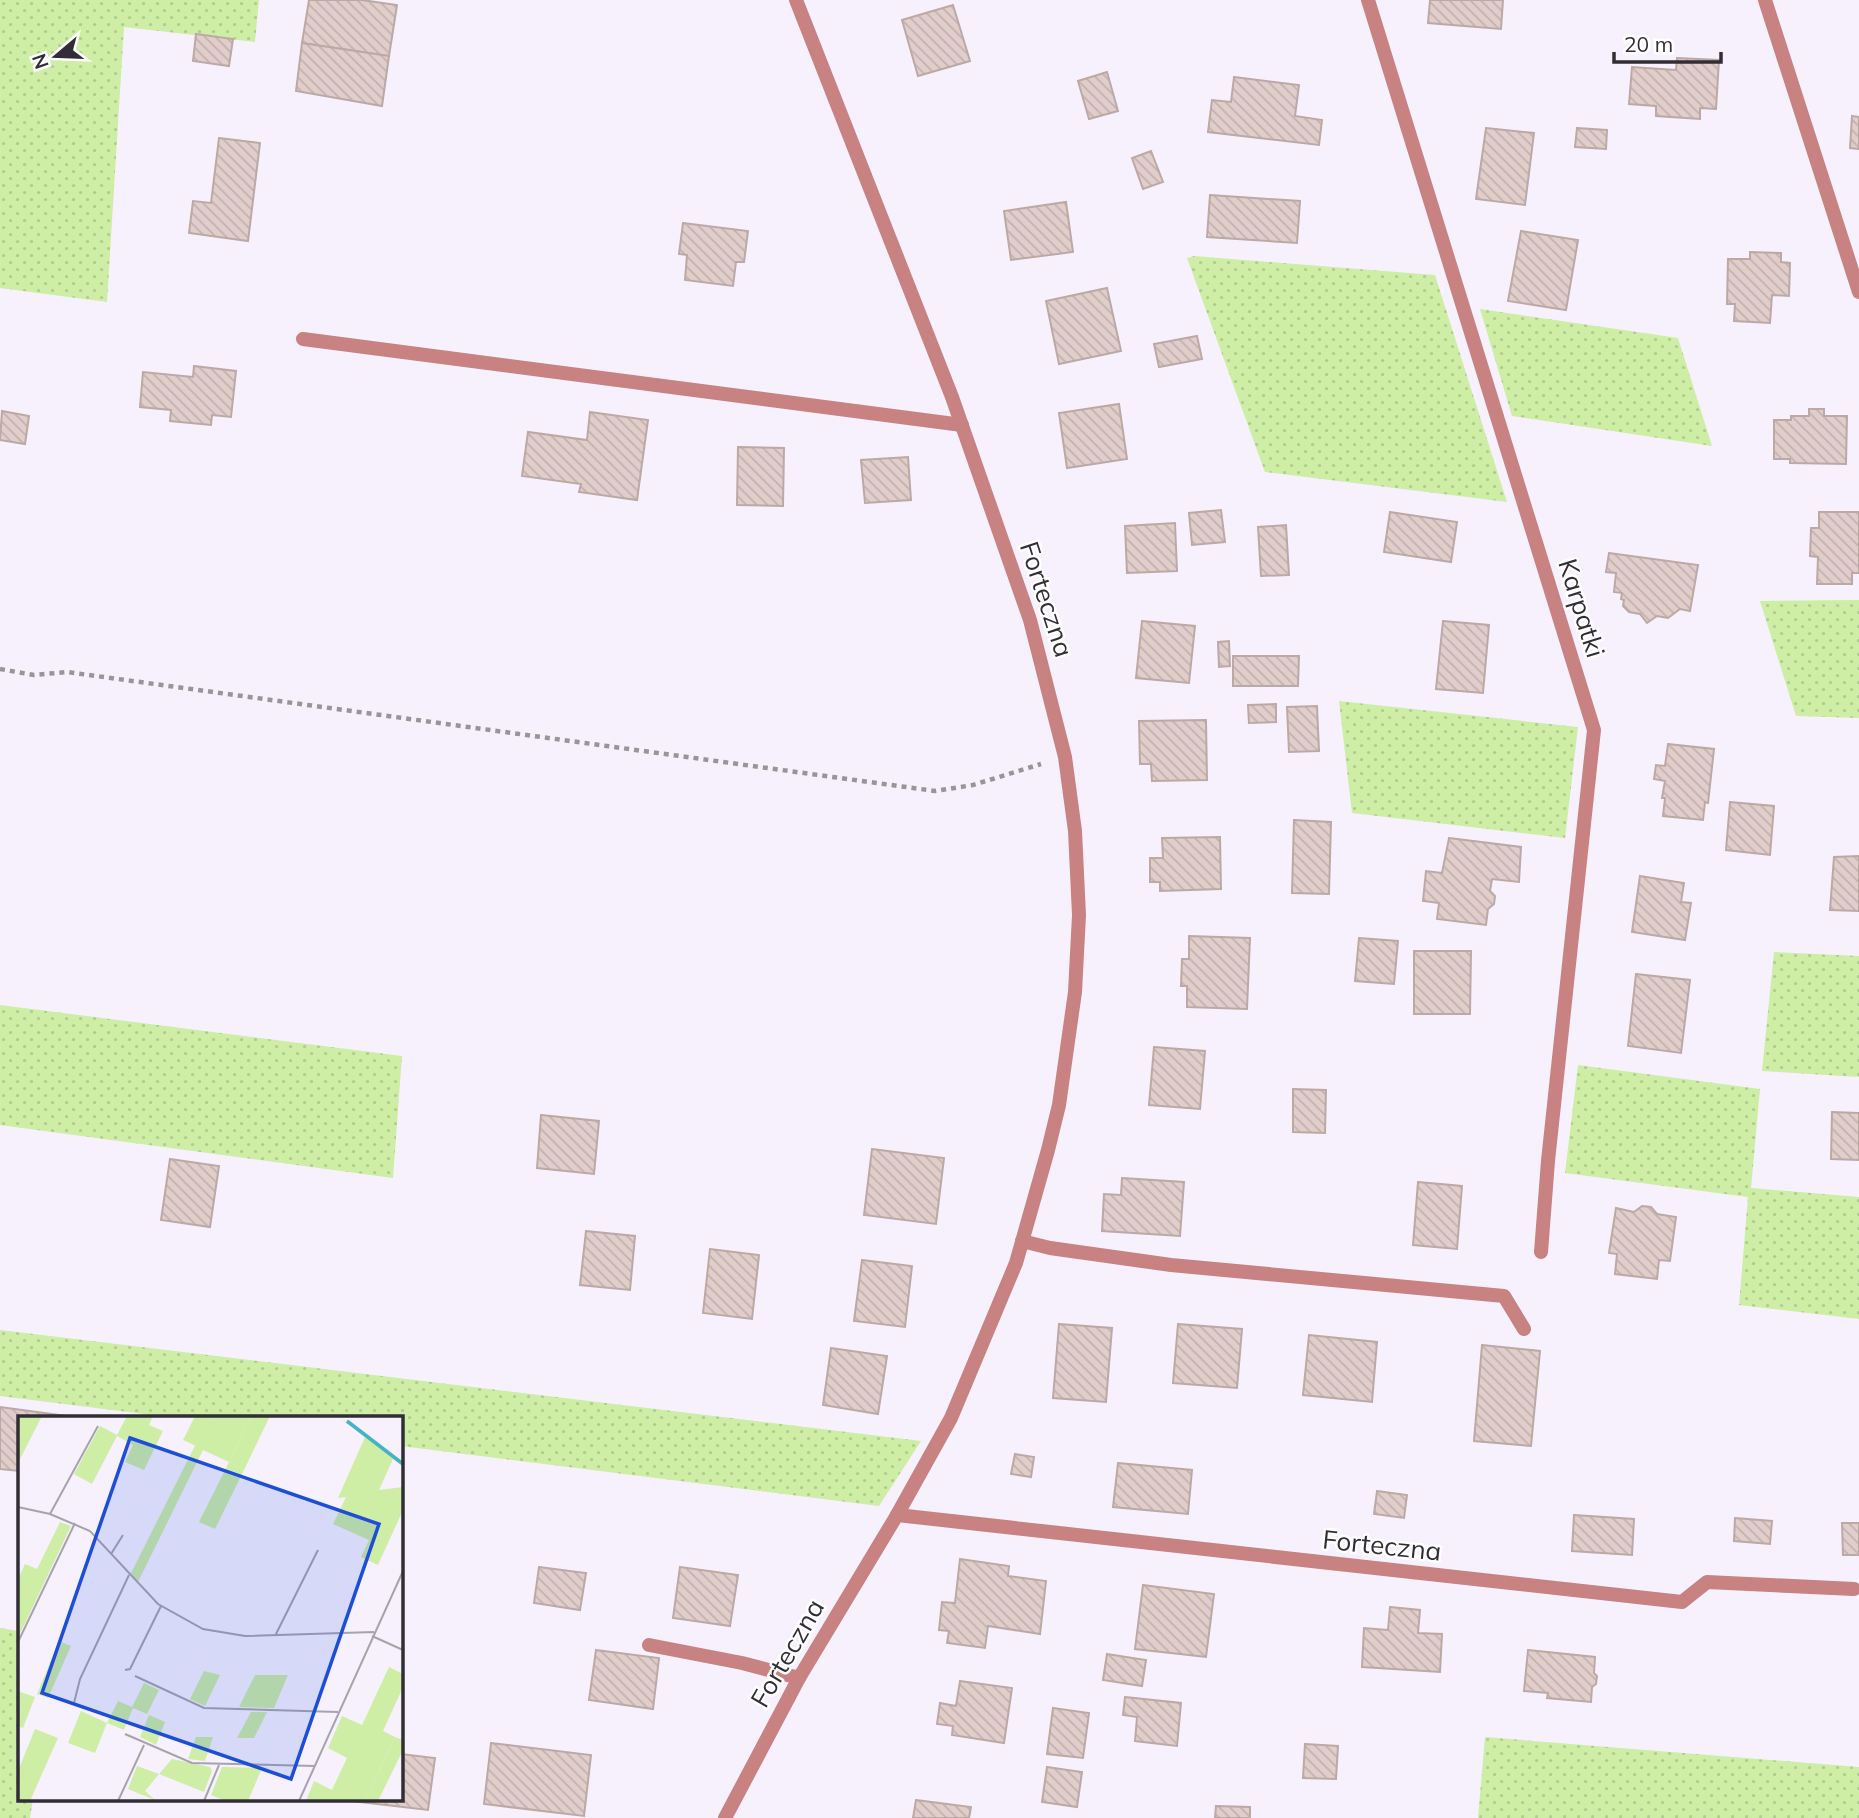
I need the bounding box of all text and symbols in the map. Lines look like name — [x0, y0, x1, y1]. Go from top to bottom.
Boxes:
north arrow — [21, 21, 91, 91]
scale bar — [1614, 21, 1721, 65]
text: 20 m — [1624, 31, 1673, 57]
text: N — [26, 51, 54, 72]
street label: Forteczna — [1013, 537, 1081, 661]
street label: Karpatki — [1551, 555, 1613, 661]
inset map — [18, 1416, 402, 1800]
street label: Forteczna — [1321, 1522, 1443, 1568]
street label: Forteczna — [743, 1593, 831, 1713]

